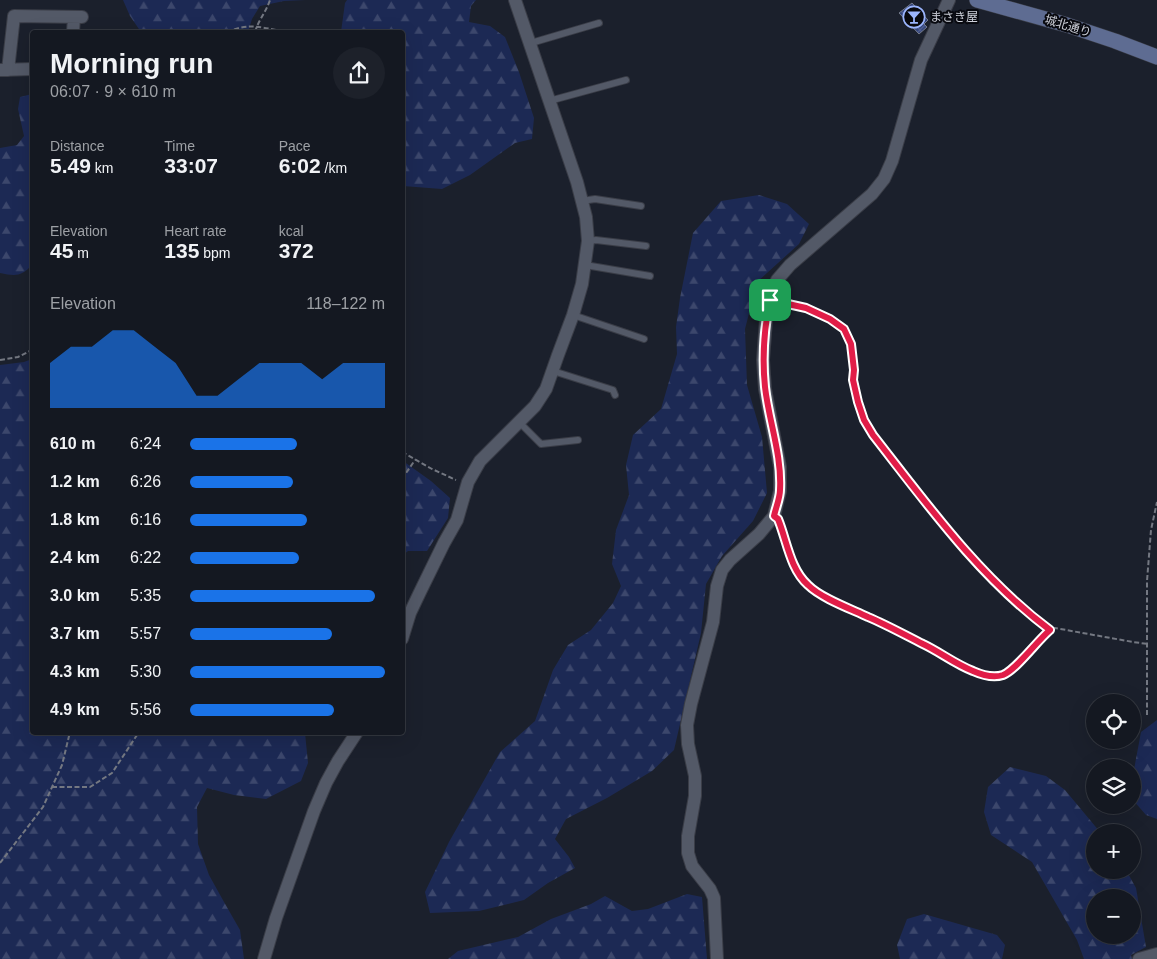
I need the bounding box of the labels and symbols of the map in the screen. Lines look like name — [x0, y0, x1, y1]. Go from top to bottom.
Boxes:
bar icon: まさき屋 — [902, 5, 926, 29]
place label: まさき屋 — [930, 10, 978, 24]
street label: 城北通り — [1043, 12, 1093, 40]
pin — [749, 279, 791, 321]

